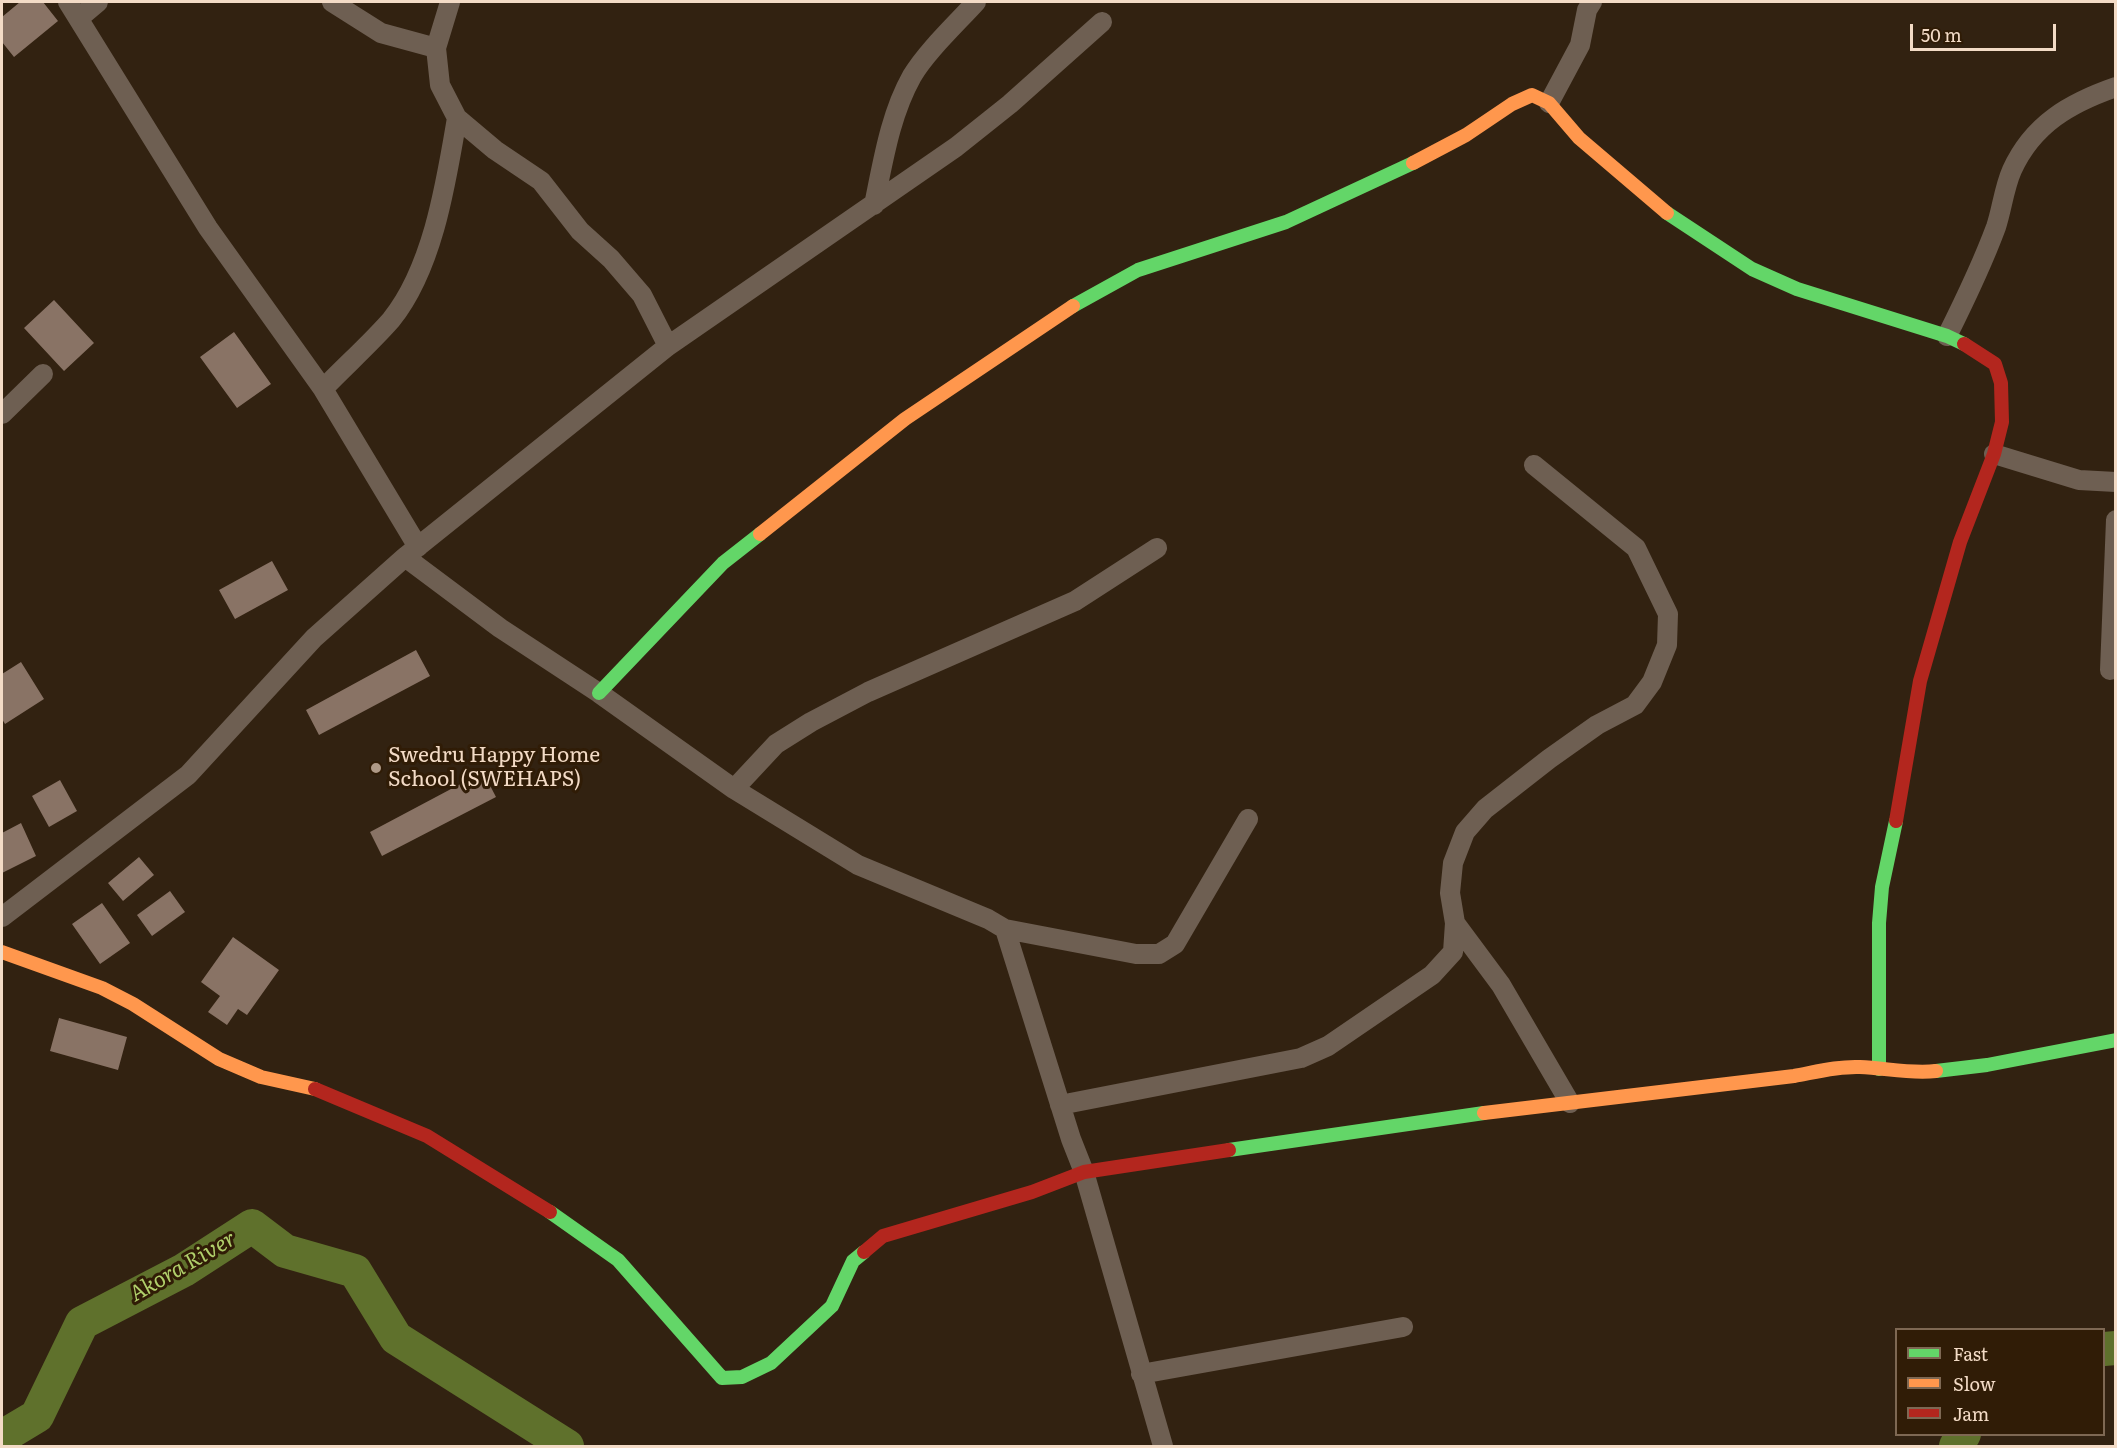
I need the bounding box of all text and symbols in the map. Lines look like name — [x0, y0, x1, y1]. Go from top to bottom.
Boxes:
scale bar — [1913, 12, 2058, 50]
text: 50 m — [1921, 21, 1962, 48]
place label: Swedru Happy Home School (SWEHAPS) — [388, 743, 600, 793]
marker: Swedru Happy Home School (SWEHAPS) — [369, 761, 383, 775]
water label: Akora River — [125, 1226, 241, 1308]
legend — [1895, 1328, 2105, 1436]
text: Fast — [1953, 1340, 1988, 1367]
text: Slow — [1953, 1370, 1995, 1397]
text: Jam — [1953, 1400, 1989, 1427]

